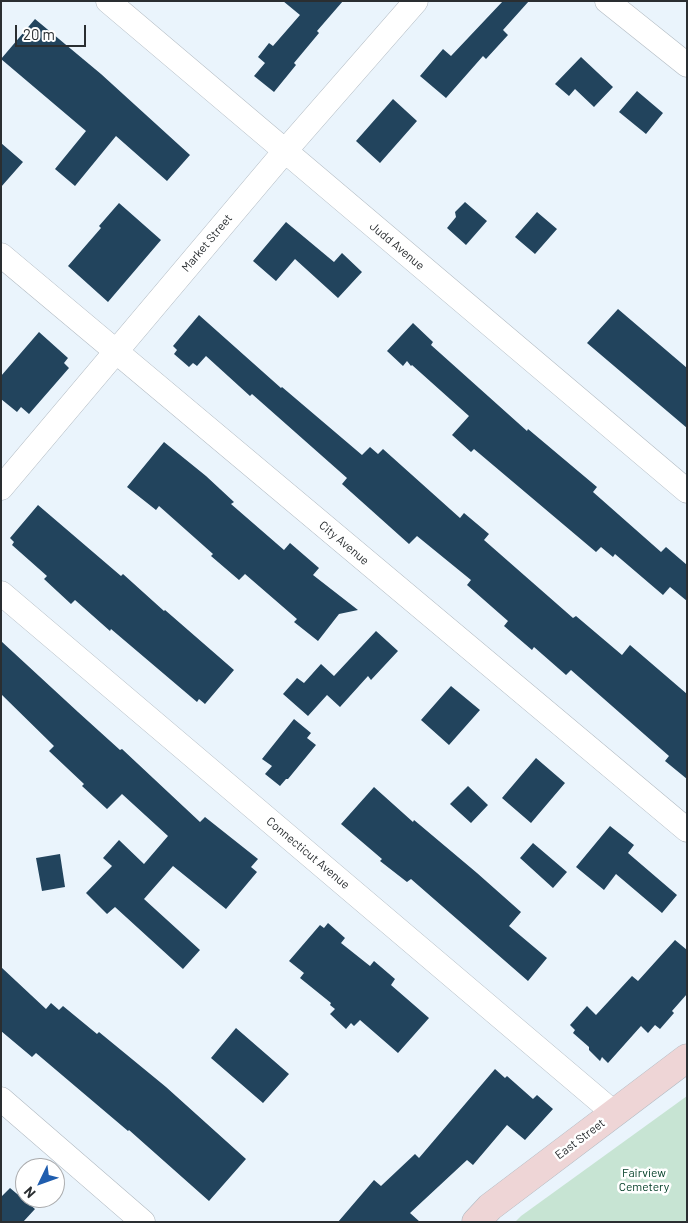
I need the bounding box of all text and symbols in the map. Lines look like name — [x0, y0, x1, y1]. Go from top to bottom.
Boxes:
scale bar — [18, 15, 89, 47]
text: 20 m — [23, 25, 55, 43]
street label: Market Street — [179, 211, 235, 275]
street label: Judd Avenue — [367, 219, 427, 273]
street label: City Avenue — [316, 518, 372, 568]
street label: Connecticut Avenue — [263, 814, 353, 892]
street label: East Street — [552, 1116, 608, 1162]
north arrow — [15, 1158, 65, 1208]
park label: Fairview Cemetery — [619, 1166, 669, 1194]
text: N — [20, 1184, 39, 1202]

